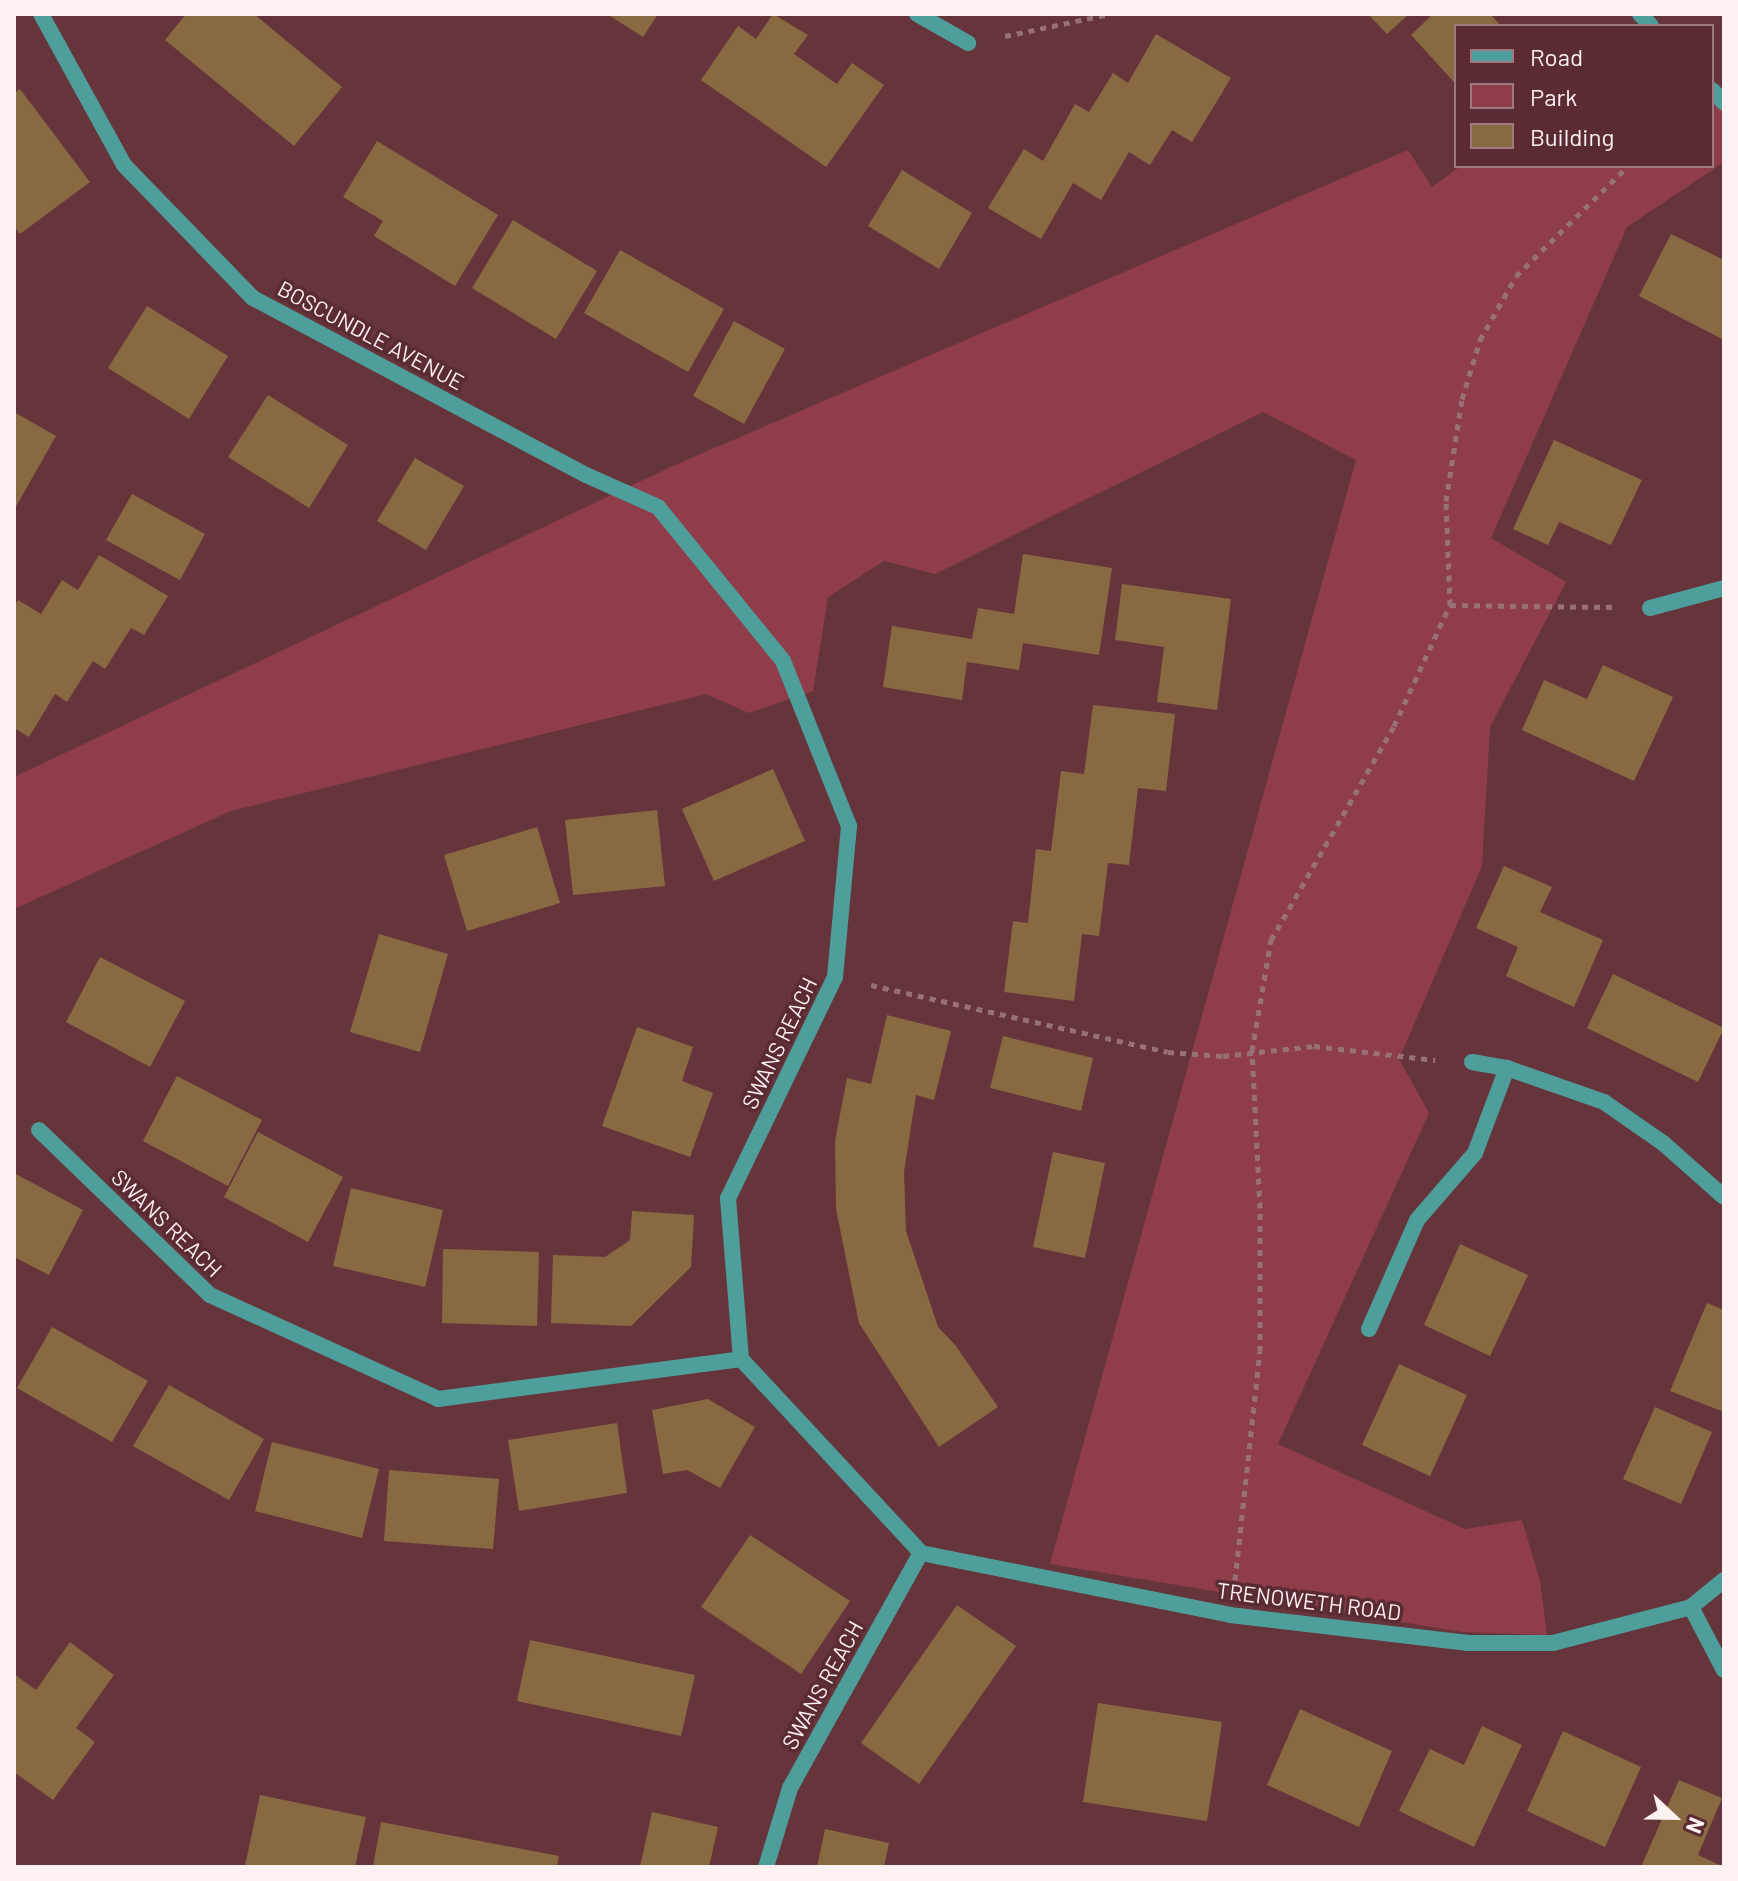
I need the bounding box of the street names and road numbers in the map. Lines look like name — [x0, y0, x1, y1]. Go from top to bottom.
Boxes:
street label: BOSCUNDLE AVENUE — [273, 275, 469, 395]
street label: SWANS REACH — [736, 973, 822, 1113]
street label: SWANS REACH — [106, 1164, 228, 1282]
street label: TRENOWETH ROAD — [1215, 1577, 1403, 1625]
street label: SWANS REACH — [776, 1616, 868, 1754]

